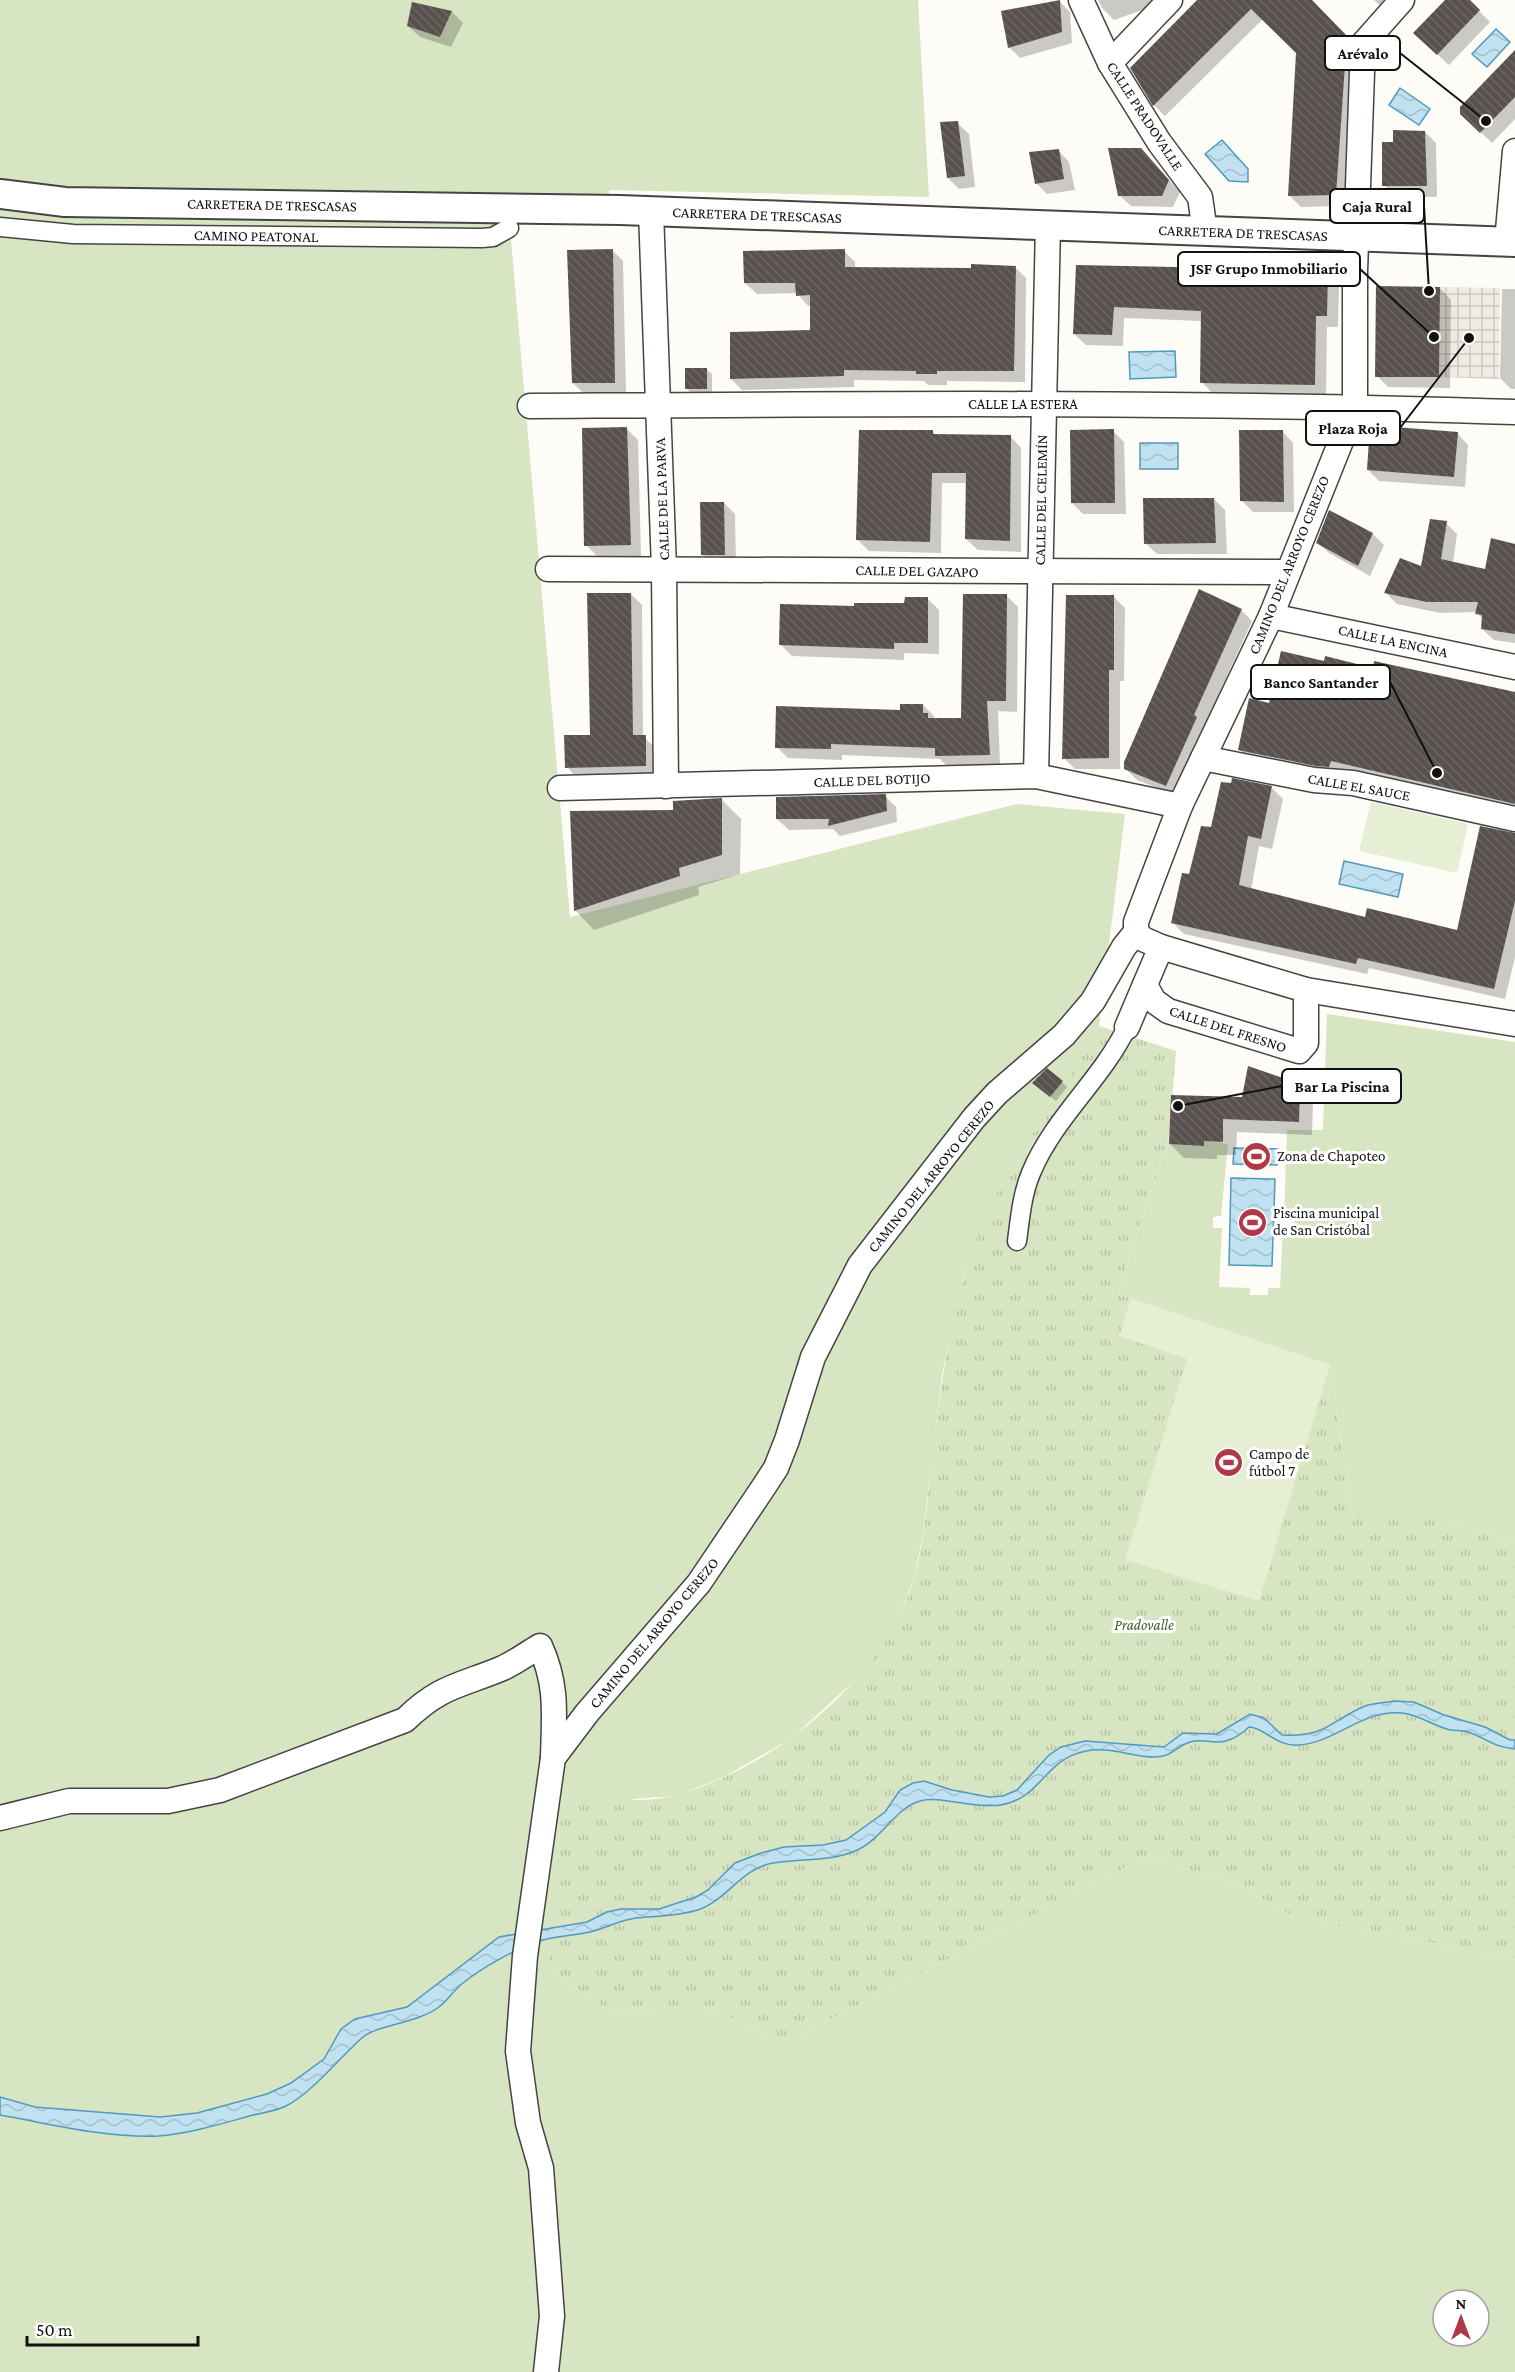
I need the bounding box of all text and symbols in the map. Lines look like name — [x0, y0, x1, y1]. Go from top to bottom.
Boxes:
callout: Arévalo — [1325, 36, 1400, 70]
text: Arévalo — [1336, 45, 1389, 62]
street label: CALLE PRADOVALLE — [1104, 59, 1186, 173]
callout: Caja Rural — [1330, 189, 1424, 223]
street label: CARRETERA DE TRESCASAS — [187, 196, 357, 214]
text: Caja Rural — [1342, 198, 1412, 216]
street label: CARRETERA DE TRESCASAS — [672, 204, 842, 226]
street label: CARRETERA DE TRESCASAS — [1158, 222, 1328, 244]
street label: CAMINO PEATONAL — [194, 227, 319, 245]
callout: JSF Grupo Inmobiliario — [1178, 252, 1360, 286]
text: JSF Grupo Inmobiliario — [1188, 260, 1348, 277]
street label: CALLE LA ESTERA — [968, 396, 1078, 412]
callout: Plaza Roja — [1306, 411, 1400, 445]
text: Plaza Roja — [1318, 420, 1388, 438]
street label: CALLE DEL CELEMÍN — [1032, 434, 1050, 566]
street label: CALLE DE LA PARVA — [652, 437, 672, 561]
street label: CAMINO DEL ARROYO CEREZO — [1246, 473, 1332, 657]
street label: CALLE DEL GAZAPO — [855, 562, 979, 580]
street label: CALLE LA ENCINA — [1337, 622, 1450, 661]
callout: Banco Santander — [1251, 665, 1390, 699]
text: Banco Santander — [1263, 674, 1379, 691]
street label: CALLE DEL BOTIJO — [813, 770, 931, 791]
street label: CALLE EL SAUCE — [1307, 770, 1411, 804]
street label: CALLE DEL FRESNO — [1167, 1002, 1289, 1056]
callout: Bar La Piscina — [1282, 1069, 1401, 1103]
text: Bar La Piscina — [1295, 1078, 1390, 1095]
street label: CAMINO DEL ARROYO CEREZO — [865, 1097, 997, 1255]
sports icon: Zona de Chapoteo — [1240, 1140, 1272, 1172]
place label: Zona de Chapoteo — [1277, 1148, 1385, 1165]
place label: Piscina municipal de San Cristóbal — [1273, 1205, 1379, 1238]
sports icon: Piscina municipal de San Cristóbal — [1236, 1206, 1268, 1238]
place label: Campo de fútbol 7 — [1249, 1446, 1310, 1479]
sports icon: Campo de fútbol 7 — [1212, 1447, 1244, 1479]
street label: CAMINO DEL ARROYO CEREZO — [586, 1555, 722, 1711]
park label: Pradovalle — [1114, 1617, 1174, 1633]
north arrow — [1431, 2288, 1491, 2348]
text: N — [1456, 2295, 1467, 2312]
scale bar — [27, 2309, 198, 2347]
text: 50 m — [36, 2320, 73, 2340]

